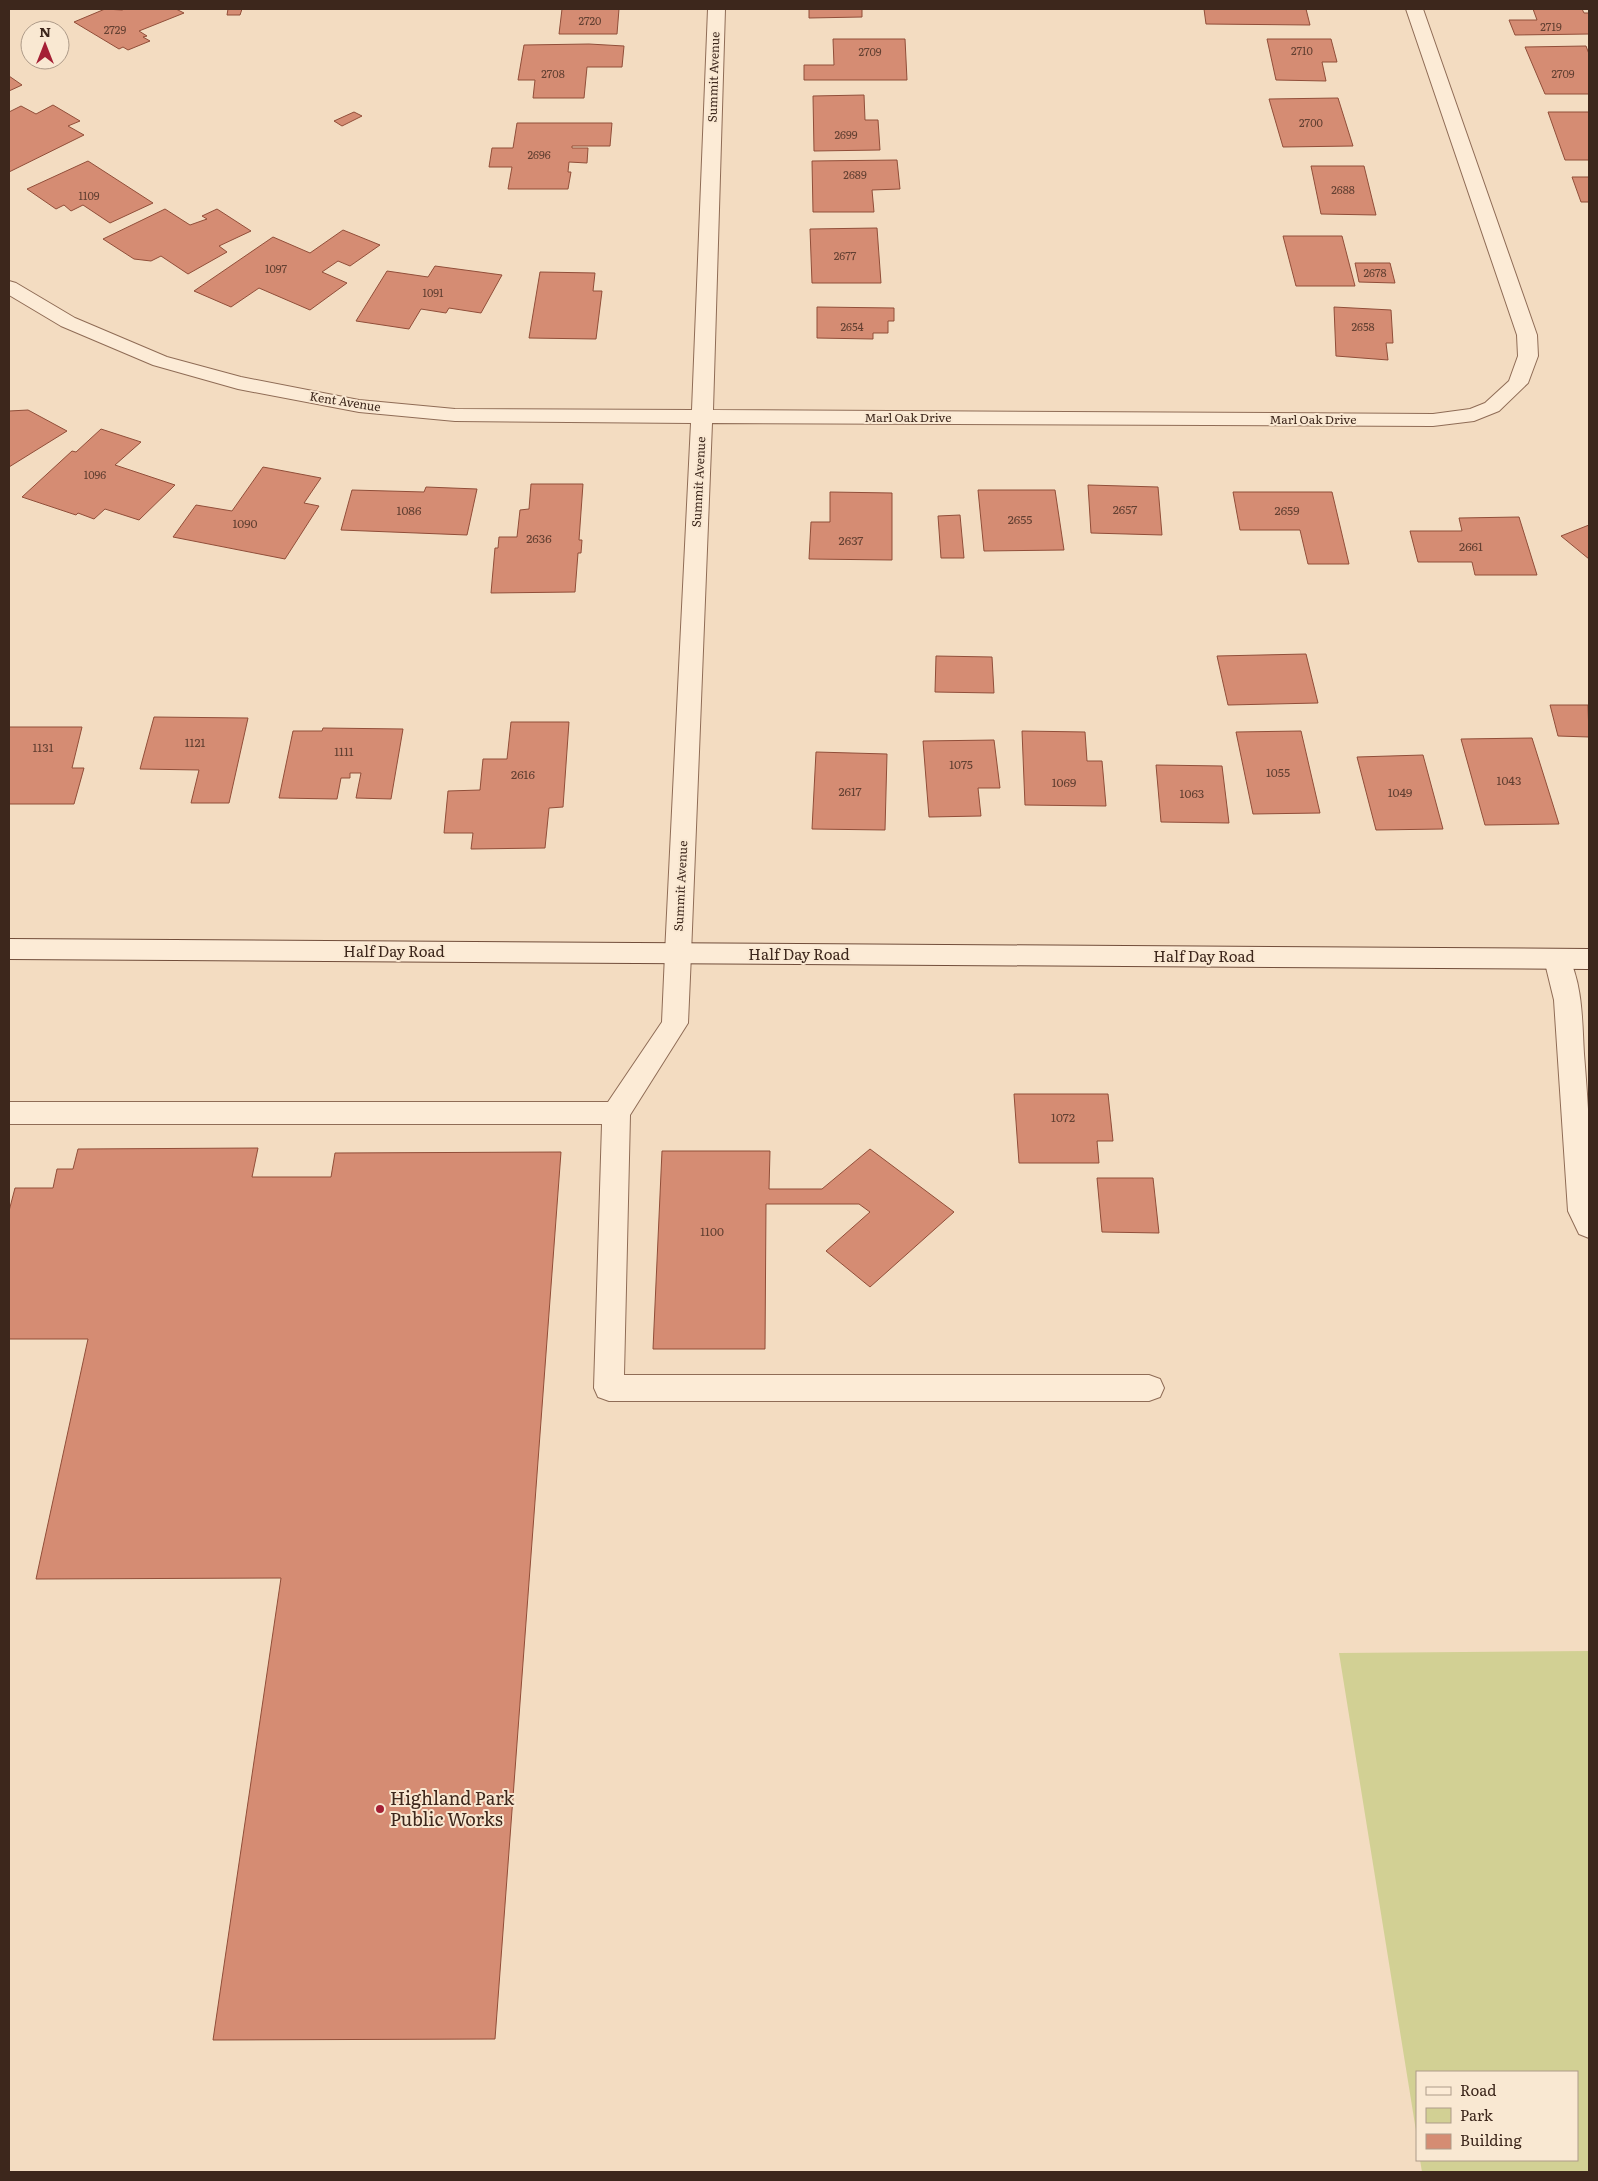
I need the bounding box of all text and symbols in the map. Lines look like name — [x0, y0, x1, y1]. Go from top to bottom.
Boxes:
house number: 2720 — [579, 12, 601, 28]
house number: 2719 — [1540, 18, 1562, 34]
north arrow — [20, 20, 70, 70]
text: N — [39, 21, 51, 41]
house number: 2729 — [104, 21, 126, 37]
street label: Summit Avenue — [702, 31, 724, 123]
house number: 2710 — [1291, 42, 1313, 58]
house number: 2709 — [858, 43, 882, 59]
house number: 2708 — [541, 65, 565, 81]
house number: 2709 — [1551, 65, 1575, 81]
house number: 2700 — [1299, 114, 1323, 130]
house number: 2699 — [835, 126, 858, 142]
house number: 2696 — [527, 146, 551, 162]
house number: 2689 — [843, 166, 867, 182]
house number: 2688 — [1331, 181, 1355, 197]
house number: 1109 — [78, 187, 100, 203]
house number: 2677 — [834, 247, 857, 263]
house number: 1097 — [265, 260, 287, 276]
house number: 2678 — [1363, 264, 1387, 280]
house number: 1091 — [422, 284, 444, 300]
house number: 2654 — [840, 318, 864, 334]
house number: 2658 — [1351, 318, 1375, 334]
street label: Kent Avenue — [308, 387, 382, 416]
street label: Marl Oak Drive — [865, 408, 951, 426]
street label: Marl Oak Drive — [1270, 410, 1356, 428]
street label: Summit Avenue — [687, 436, 709, 528]
house number: 1096 — [84, 466, 106, 482]
house number: 2657 — [1113, 500, 1137, 518]
house number: 1086 — [397, 501, 422, 519]
house number: 2659 — [1275, 501, 1299, 519]
house number: 2655 — [1008, 510, 1032, 528]
house number: 1090 — [232, 514, 258, 532]
house number: 2636 — [526, 529, 552, 547]
house number: 2637 — [839, 531, 863, 549]
house number: 2661 — [1459, 537, 1483, 555]
house number: 1121 — [185, 733, 205, 751]
house number: 1131 — [32, 738, 54, 756]
house number: 1111 — [334, 742, 354, 760]
house number: 1075 — [949, 755, 973, 773]
house number: 1055 — [1266, 763, 1290, 781]
house number: 2616 — [511, 765, 535, 783]
house number: 1043 — [1497, 771, 1521, 789]
house number: 1069 — [1052, 773, 1076, 791]
house number: 2617 — [838, 782, 862, 800]
house number: 1049 — [1388, 783, 1412, 801]
house number: 1063 — [1180, 784, 1204, 802]
street label: Summit Avenue — [669, 840, 691, 932]
street label: Half Day Road — [343, 939, 445, 962]
street label: Half Day Road — [748, 942, 850, 965]
street label: Half Day Road — [1153, 944, 1255, 967]
house number: 1072 — [1051, 1108, 1075, 1126]
house number: 1100 — [700, 1222, 724, 1240]
place label: Highland Park Public Works — [390, 1784, 515, 1832]
marker: Highland Park Public Works — [374, 1803, 386, 1815]
legend — [1416, 2071, 1578, 2161]
text: Road — [1460, 2078, 1496, 2101]
text: Park — [1460, 2103, 1494, 2126]
text: Building — [1460, 2128, 1522, 2151]

